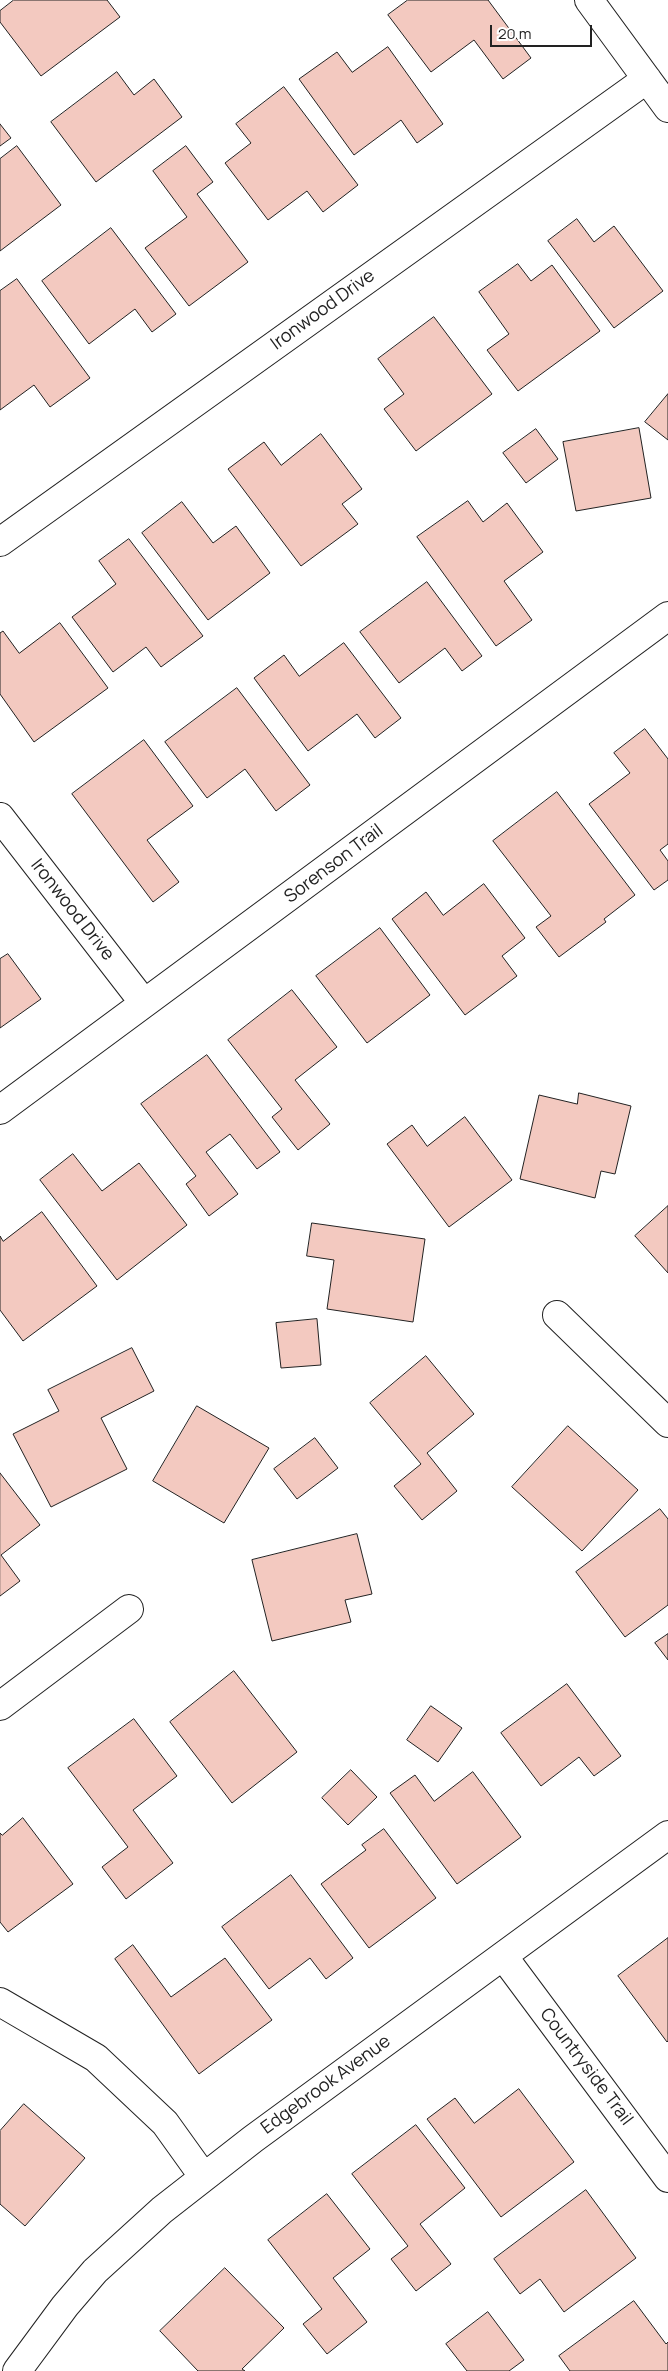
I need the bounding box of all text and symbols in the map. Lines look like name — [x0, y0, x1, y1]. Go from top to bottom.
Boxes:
scale bar — [493, 15, 596, 47]
text: 20 m — [498, 23, 531, 44]
street label: Ironwood Drive — [267, 265, 379, 355]
street label: Sorenson Trail — [280, 820, 388, 908]
street label: Ironwood Drive — [26, 855, 118, 965]
street label: Countryside Trail — [535, 2004, 637, 2130]
street label: Edgebrook Avenue — [257, 2031, 395, 2139]

